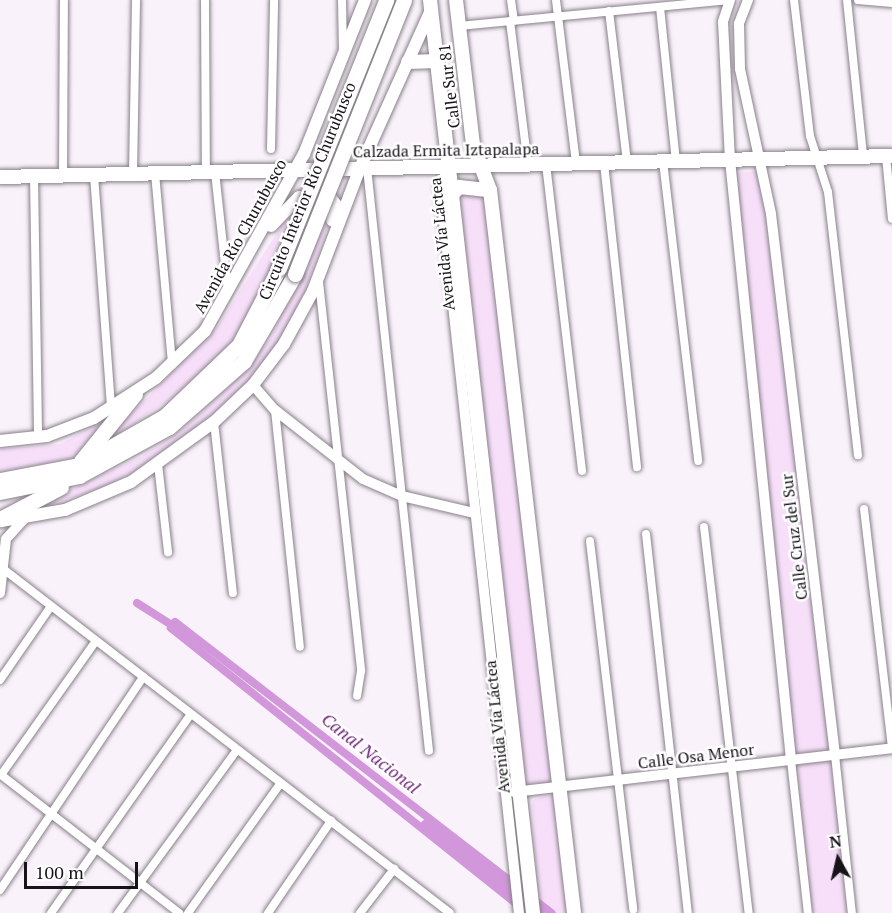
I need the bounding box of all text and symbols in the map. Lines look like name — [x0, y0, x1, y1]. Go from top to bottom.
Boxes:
street label: Calle Sur 81 — [434, 43, 464, 129]
street label: Circuito Interior Río Churubusco — [254, 79, 360, 303]
street label: Calzada Ermita Iztapalapa — [353, 139, 539, 161]
street label: Avenida Río Churubusco — [190, 155, 290, 317]
street label: Avenida Vía Láctea — [425, 176, 459, 312]
street label: Calle Cruz del Sur — [777, 473, 811, 601]
street label: Avenida Vía Láctea — [480, 659, 514, 795]
water label: Canal Nacional — [318, 708, 424, 798]
street label: Calle Osa Menor — [637, 739, 755, 773]
north arrow — [808, 829, 868, 889]
text: N — [828, 829, 843, 853]
scale bar — [27, 850, 141, 888]
text: 100 m — [35, 860, 84, 884]

